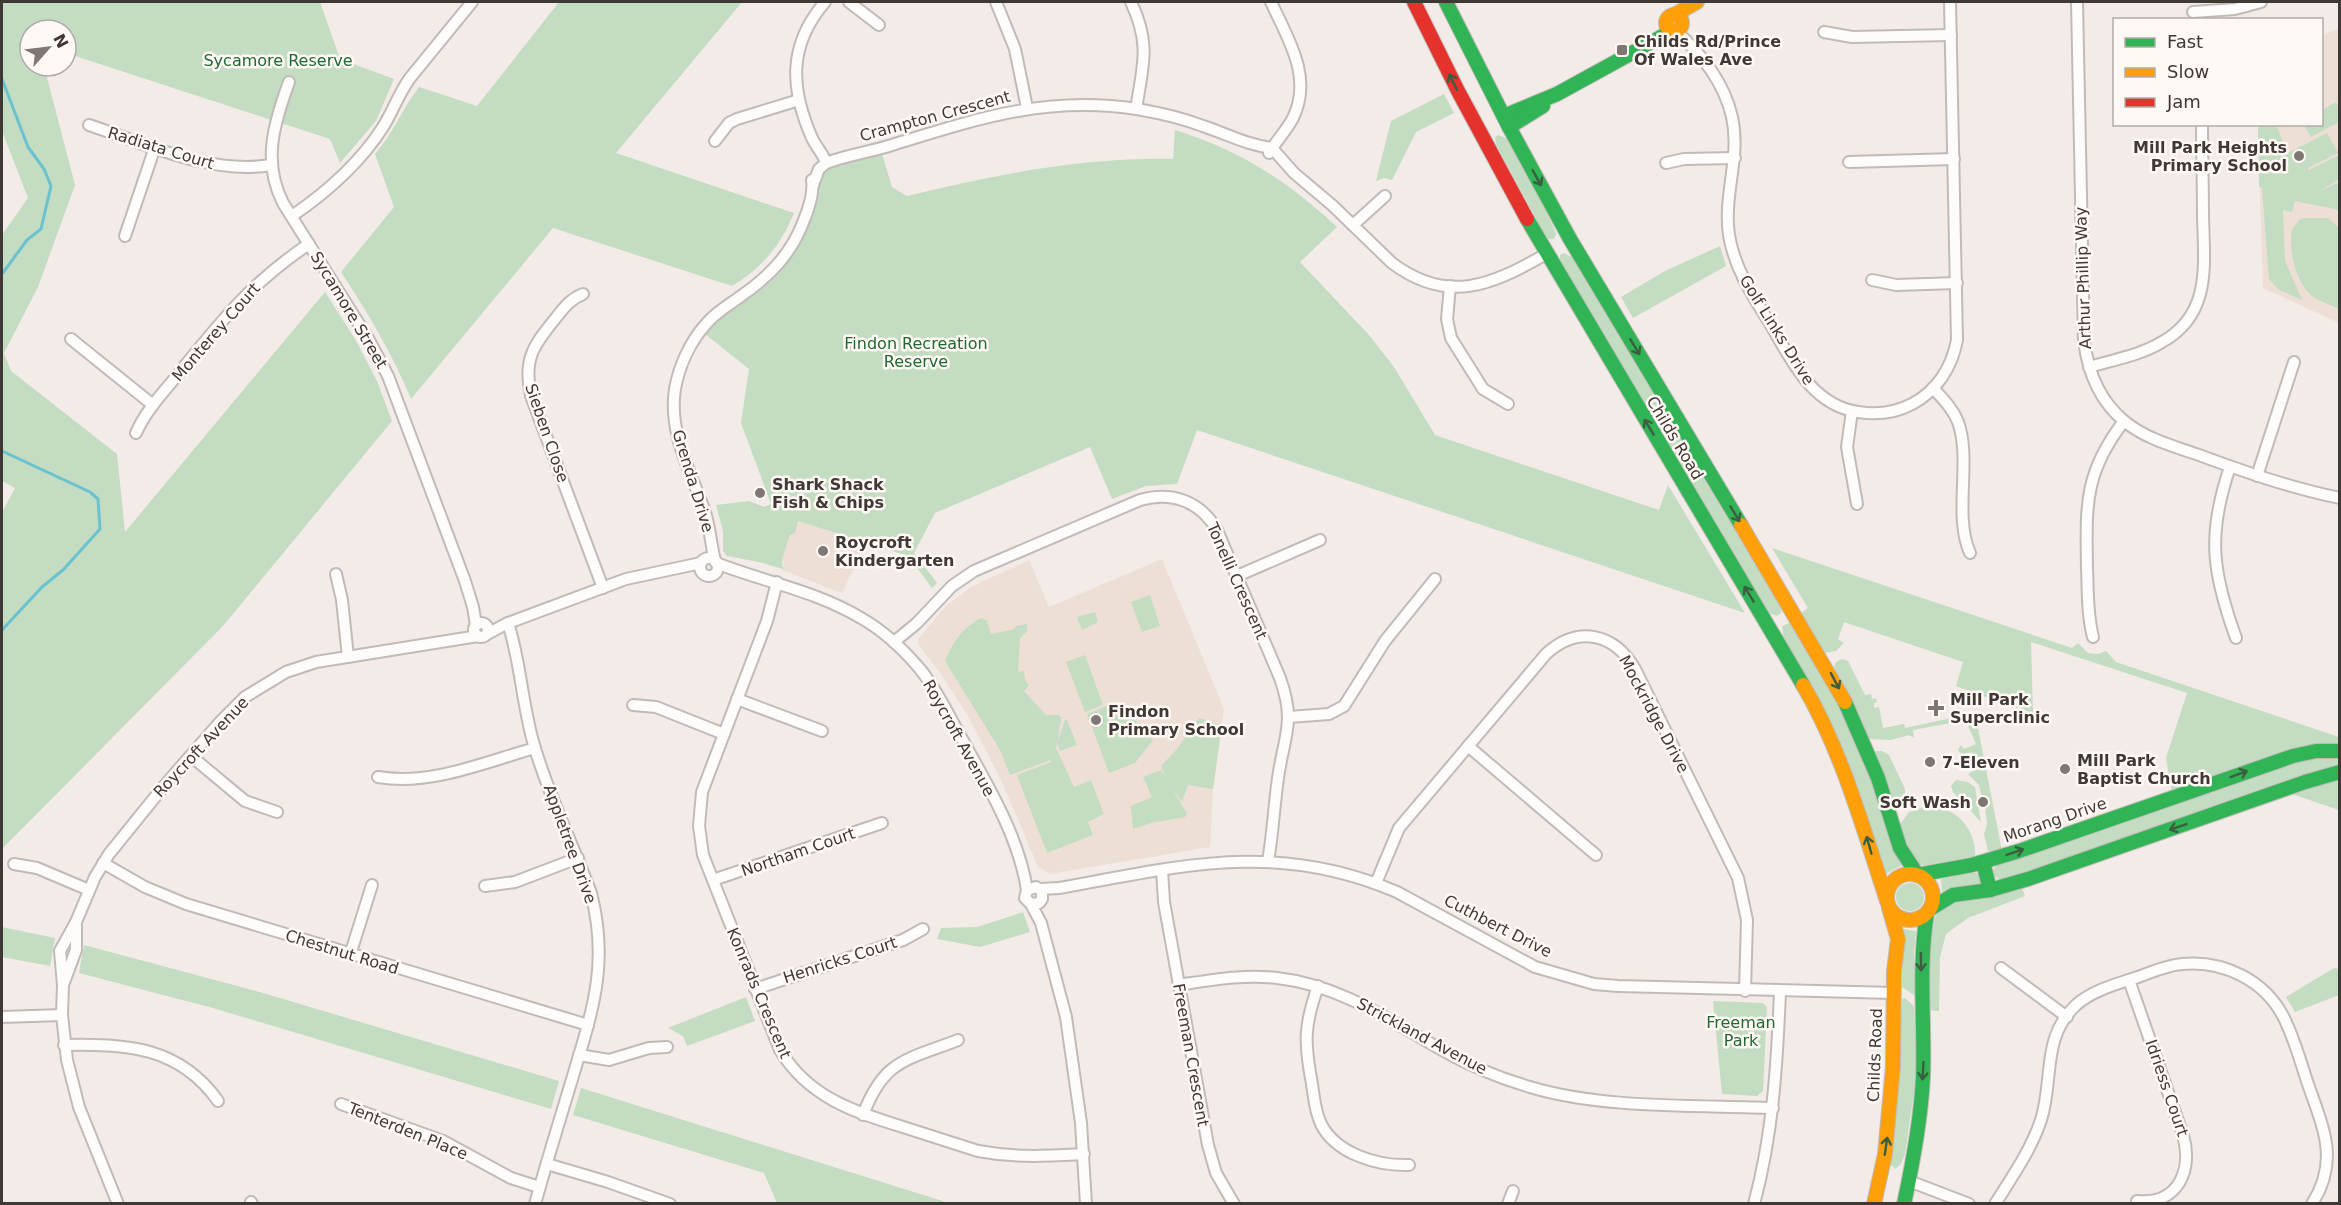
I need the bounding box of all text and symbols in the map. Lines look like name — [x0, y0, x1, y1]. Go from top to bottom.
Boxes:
north arrow — [18, 18, 78, 78]
legend — [2113, 18, 2323, 126]
text: N — [49, 31, 72, 52]
text: Fast — [2167, 31, 2203, 52]
place label: Childs Rd/Prince Of Wales Ave — [1634, 32, 1781, 69]
marker: Childs Rd/Prince Of Wales Ave — [1615, 43, 1629, 57]
park label: Sycamore Reserve — [203, 51, 353, 70]
text: Slow — [2167, 61, 2209, 82]
one-way arrow — [1447, 74, 1458, 92]
street label: Crampton Crescent — [858, 87, 1012, 145]
text: Jam — [2166, 91, 2201, 112]
street label: Radiata Court — [106, 123, 216, 173]
place label: Mill Park Heights Primary School — [2133, 138, 2287, 175]
marker: Mill Park Heights Primary School — [2292, 149, 2306, 163]
one-way arrow — [1531, 169, 1543, 186]
street label: Arthur Phillip Way — [2071, 206, 2095, 350]
street label: Sycamore Street — [307, 248, 391, 372]
street label: Golf Links Drive — [1736, 271, 1818, 389]
street label: Monterey Court — [168, 279, 264, 385]
park label: Findon Recreation Reserve — [844, 334, 988, 371]
one-way arrow — [1629, 338, 1641, 355]
street label: Sieben Close — [521, 381, 573, 485]
street label: Childs Road — [1643, 393, 1707, 483]
one-way arrow — [1642, 419, 1654, 436]
street label: Grenda Drive — [668, 427, 718, 535]
place label: Shark Shack Fish & Chips — [772, 475, 884, 512]
marker: Shark Shack Fish & Chips — [753, 486, 767, 500]
one-way arrow — [1730, 505, 1742, 522]
street label: Tonelli Crescent — [1202, 519, 1271, 642]
place label: Roycroft Kindergarten — [835, 533, 955, 570]
marker: Roycroft Kindergarten — [816, 544, 830, 558]
one-way arrow — [1743, 586, 1755, 603]
street label: Mockridge Drive — [1615, 652, 1693, 776]
one-way arrow — [1829, 672, 1841, 689]
street label: Roycroft Avenue — [919, 676, 999, 800]
place label: Mill Park Superclinic — [1950, 690, 2050, 727]
street label: Roycroft Avenue — [150, 693, 252, 801]
marker: Mill Park Superclinic — [1927, 699, 1945, 717]
place label: Findon Primary School — [1108, 702, 1244, 739]
marker: Findon Primary School — [1089, 713, 1103, 727]
place label: Mill Park Baptist Church — [2077, 751, 2211, 788]
place label: 7-Eleven — [1942, 753, 2020, 772]
marker: 7-Eleven — [1923, 755, 1937, 769]
marker: Mill Park Baptist Church — [2058, 762, 2072, 776]
one-way arrow — [2229, 768, 2248, 779]
street label: Appletree Drive — [540, 782, 600, 906]
place label: Soft Wash — [1880, 793, 1971, 812]
street label: Morang Drive — [2001, 793, 2109, 847]
marker: Soft Wash — [1976, 795, 1990, 809]
one-way arrow — [2169, 822, 2188, 833]
street label: Northam Court — [739, 824, 857, 880]
one-way arrow — [1862, 836, 1874, 855]
one-way arrow — [2005, 846, 2024, 857]
street label: Cuthbert Drive — [1441, 891, 1555, 961]
street label: Konrads Crescent — [723, 925, 795, 1061]
street label: Chestnut Road — [283, 926, 401, 978]
street label: Henricks Court — [781, 933, 899, 987]
one-way arrow — [1915, 952, 1926, 972]
street label: Freeman Crescent — [1169, 982, 1213, 1128]
street label: Strickland Avenue — [1354, 994, 1490, 1078]
street label: Childs Road — [1864, 1008, 1886, 1102]
park label: Freeman Park — [1706, 1013, 1776, 1050]
street label: Idriess Court — [2142, 1037, 2192, 1139]
one-way arrow — [1917, 1061, 1928, 1081]
street label: Tenterden Place — [345, 1098, 471, 1164]
one-way arrow — [1880, 1137, 1891, 1156]

